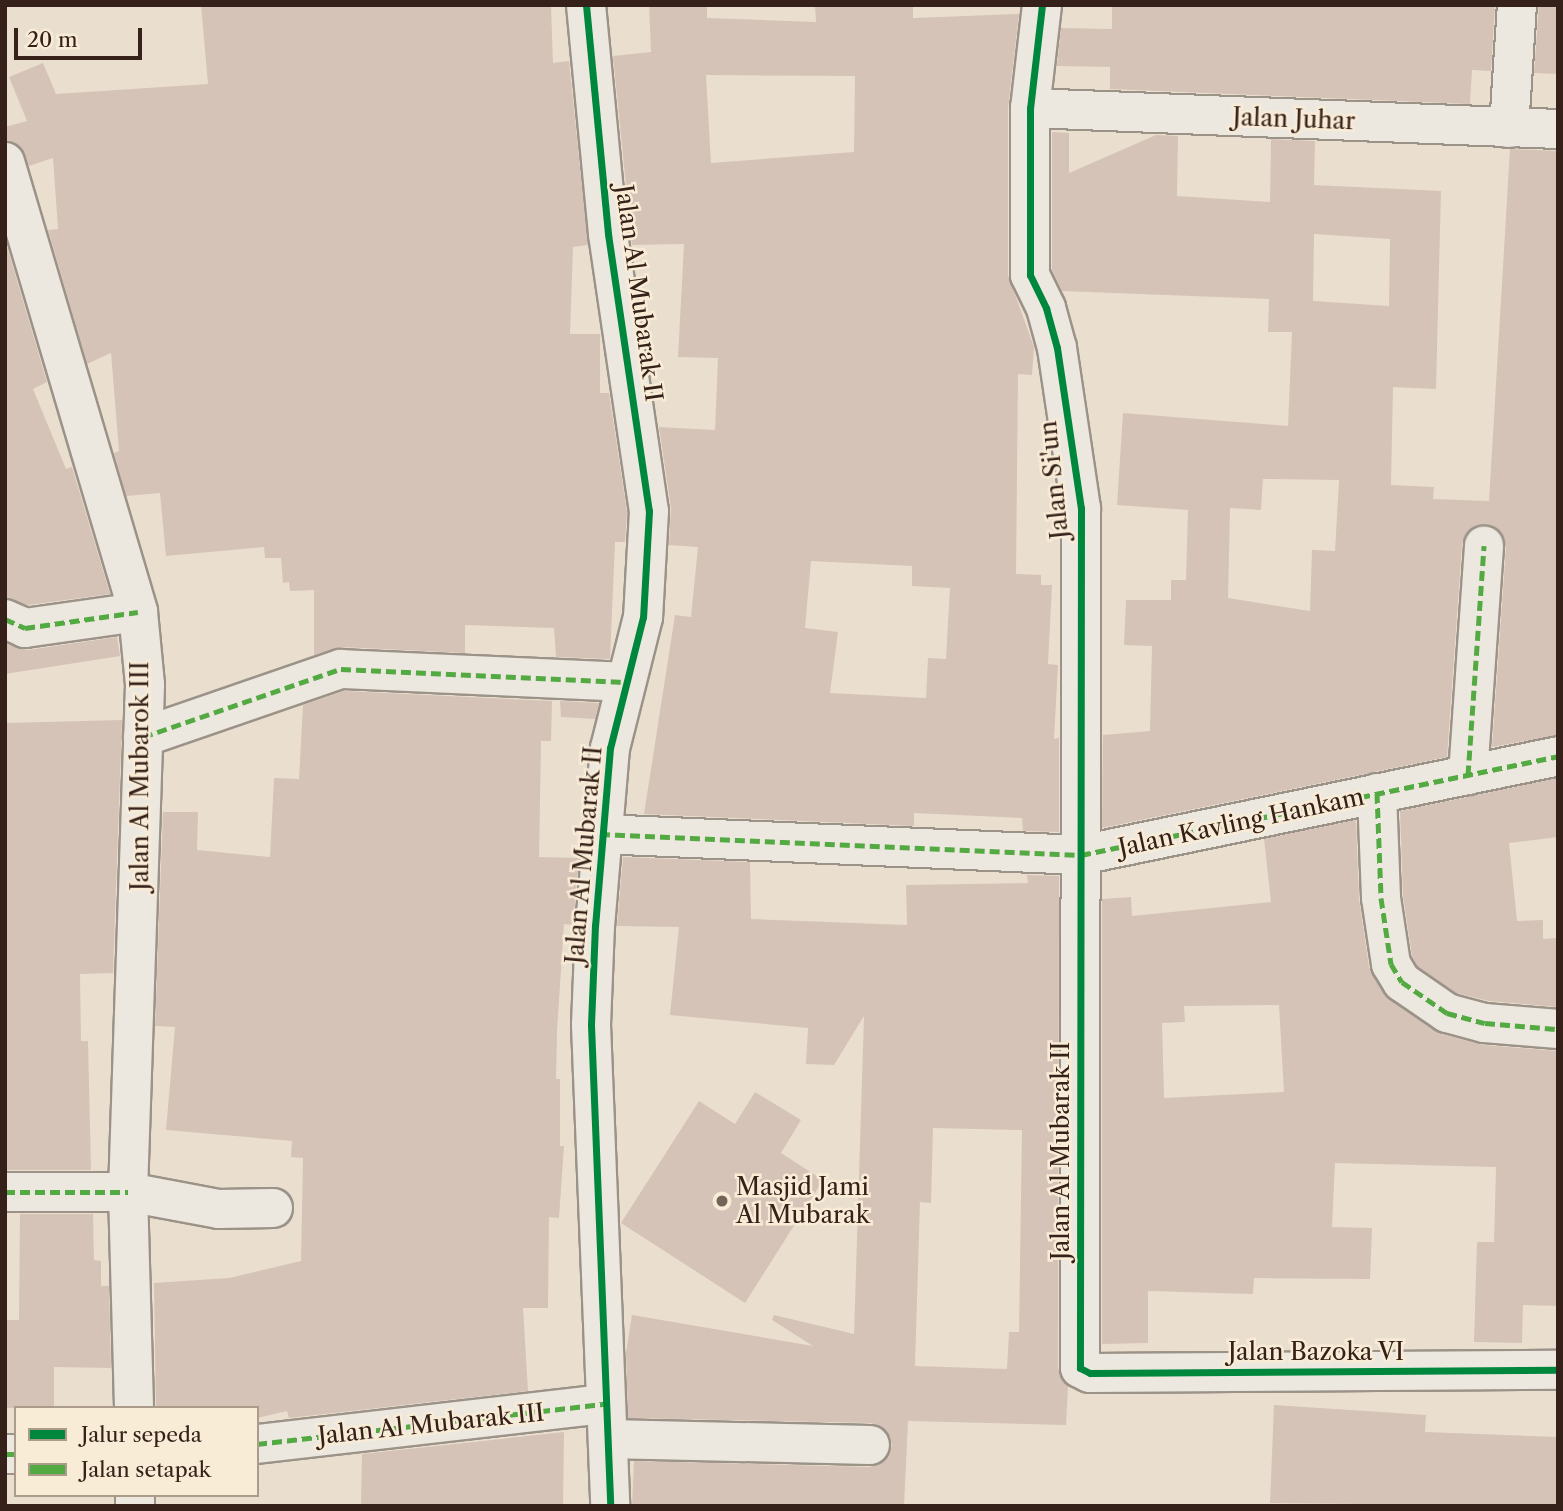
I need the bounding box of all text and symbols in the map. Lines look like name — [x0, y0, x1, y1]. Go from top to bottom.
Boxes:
scale bar — [18, 14, 145, 58]
text: 20 m — [27, 27, 78, 52]
street label: Jalan Juhar — [1232, 102, 1356, 136]
street label: Jalan Al Mubarak II — [609, 182, 669, 404]
street label: Jalan Si'un — [1033, 419, 1075, 541]
street label: Jalan Al Mubarok III — [126, 660, 154, 892]
street label: Jalan Al Mubarak II — [560, 744, 608, 966]
street label: Jalan Kavling Hankam — [1115, 782, 1367, 862]
street label: Jalan Al Mubarak II — [1047, 1041, 1075, 1261]
place label: Masjid Jami Al Mubarak — [736, 1173, 870, 1229]
marker: Masjid Jami Al Mubarak — [714, 1193, 730, 1209]
street label: Jalan Bazoka VI — [1227, 1338, 1405, 1366]
street label: Jalan Al Mubarak III — [316, 1398, 546, 1450]
legend — [14, 1406, 259, 1497]
text: Jalur sepeda — [81, 1422, 202, 1447]
text: Jalan setapak — [81, 1457, 211, 1482]

